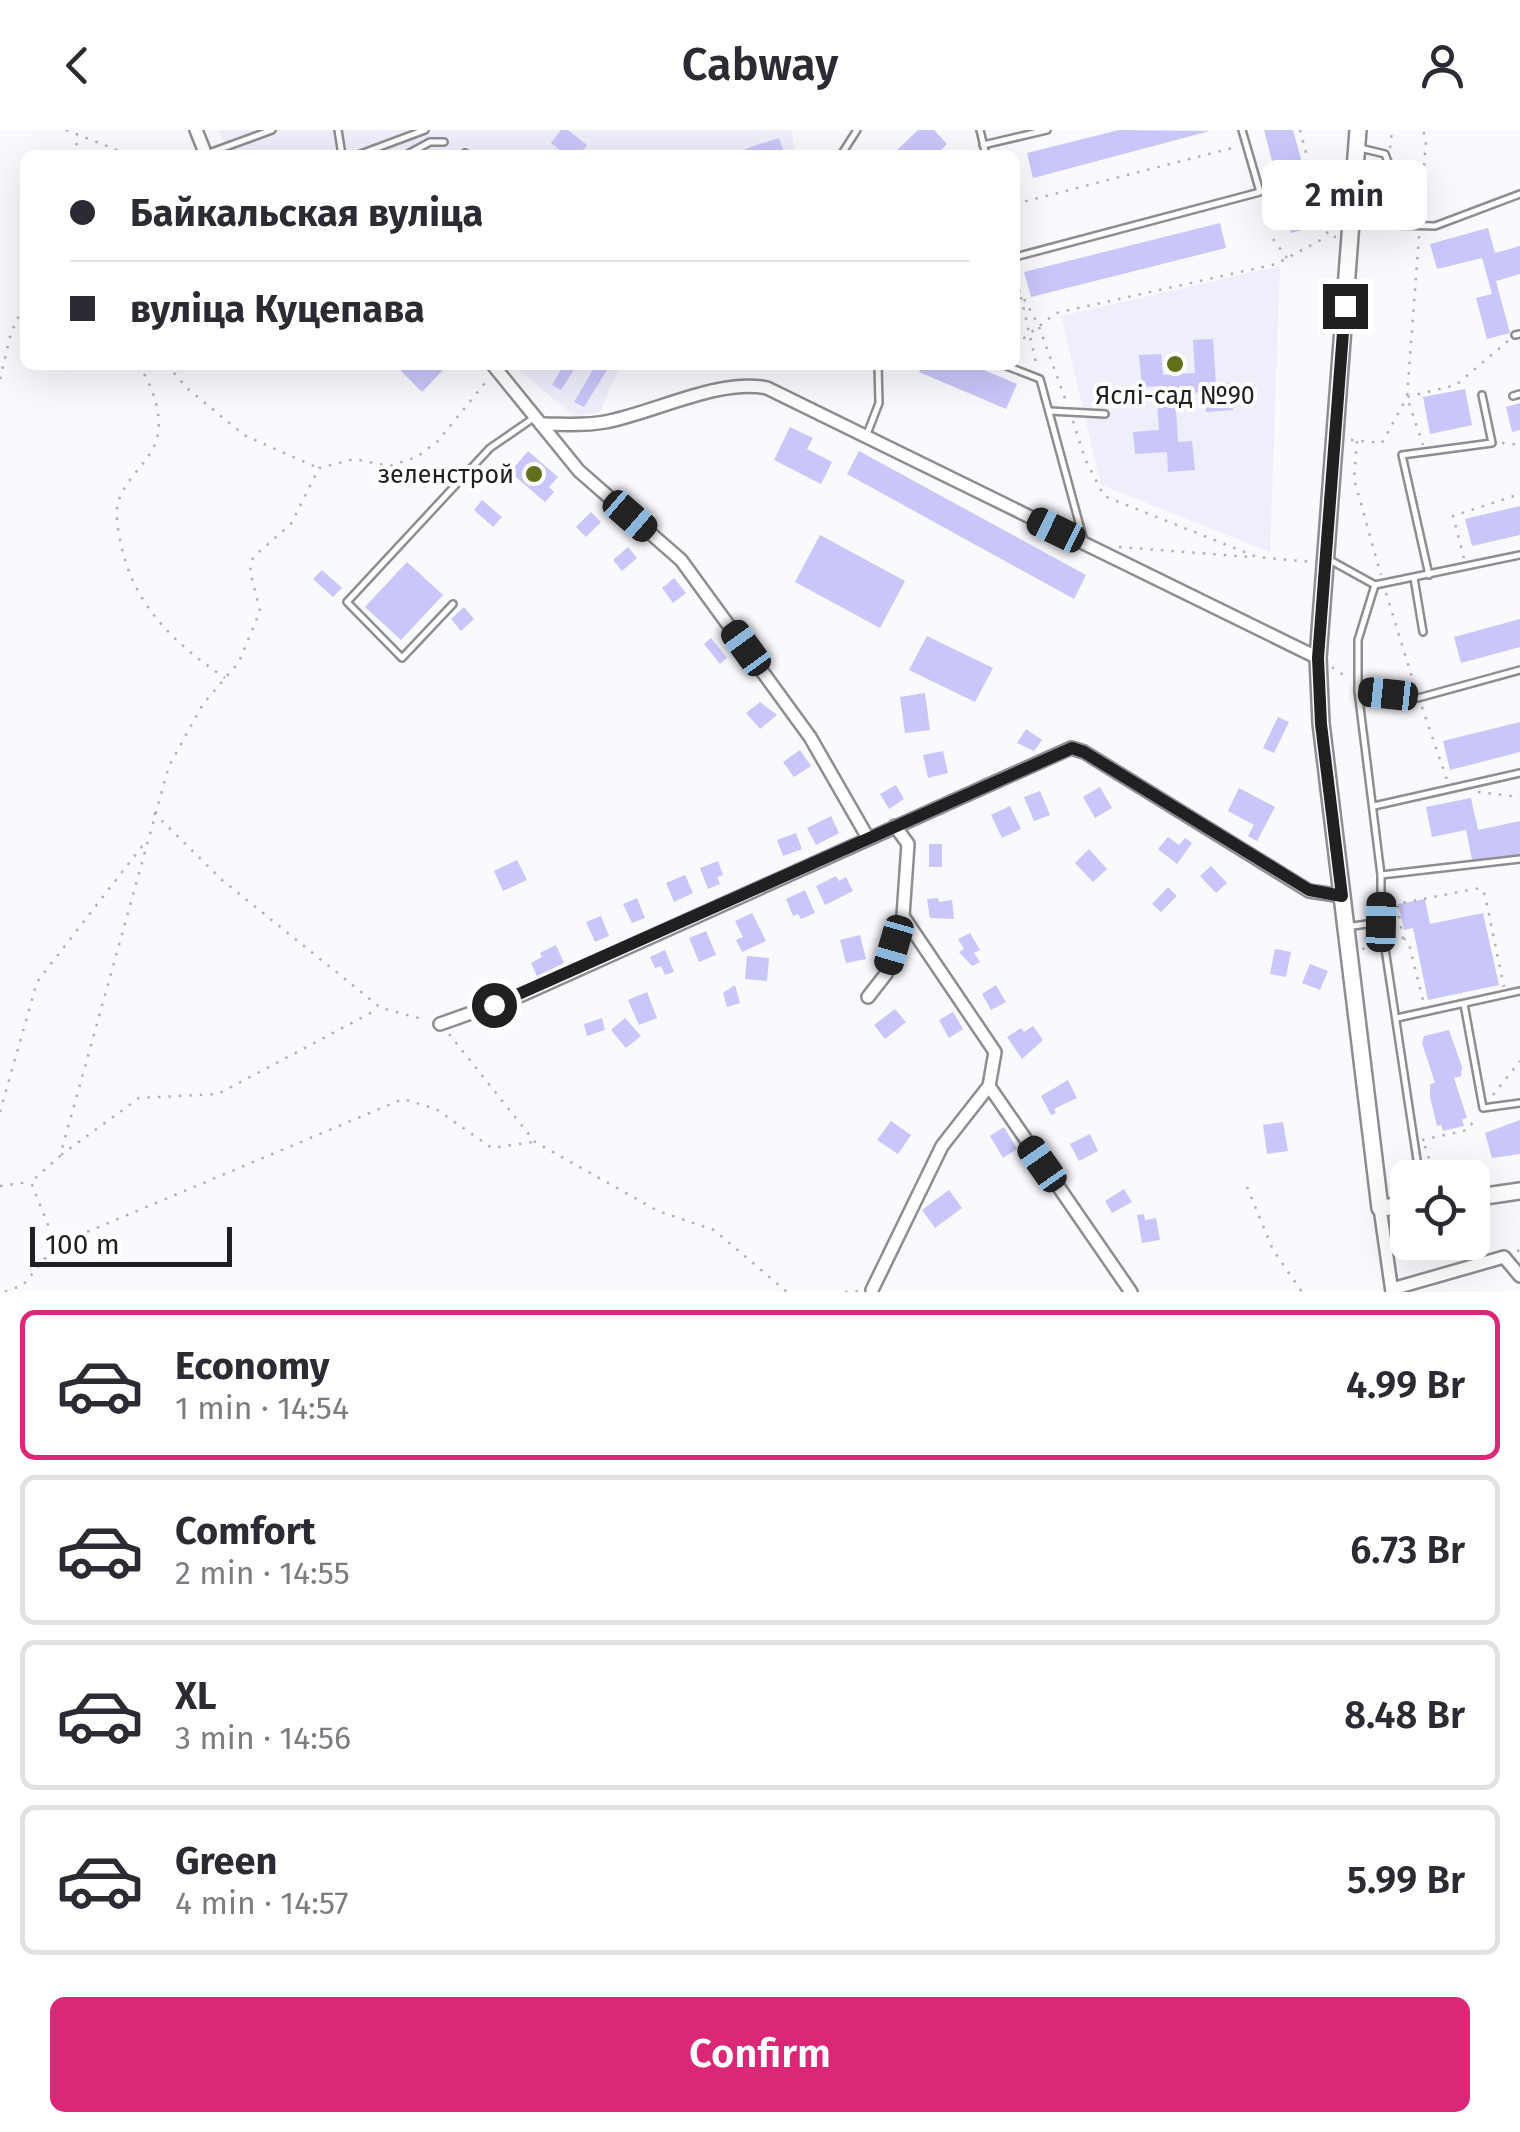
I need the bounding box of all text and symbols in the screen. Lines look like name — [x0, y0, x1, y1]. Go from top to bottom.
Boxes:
icon: back — [50, 38, 105, 93]
text: Cabway — [682, 38, 838, 92]
icon: person — [1415, 38, 1470, 93]
callout: 2 min — [1262, 161, 1428, 231]
text: 2 min — [1305, 176, 1384, 214]
text: Байкальская вуліца — [130, 190, 483, 236]
route end — [1323, 284, 1368, 329]
text: вуліца Куцепава — [130, 286, 425, 332]
marker: Яслі-сад №90 — [1164, 353, 1186, 375]
place label: Яслі-сад №90 — [1095, 381, 1255, 411]
place label: зеленстрой — [378, 460, 514, 490]
marker: зеленстрой — [523, 463, 545, 485]
car — [598, 485, 662, 547]
car — [1022, 503, 1090, 557]
car — [716, 615, 776, 681]
car — [1357, 676, 1419, 712]
car — [1365, 892, 1397, 952]
car — [871, 912, 917, 978]
route start — [472, 983, 517, 1028]
car — [1013, 1131, 1071, 1197]
map controls — [1390, 1160, 1490, 1260]
button: locate — [1390, 1160, 1490, 1260]
scale bar — [30, 1222, 232, 1266]
text: 100 m — [45, 1228, 120, 1261]
icon: car — [55, 1340, 145, 1430]
text: Economy — [175, 1343, 330, 1389]
text: 4.99 Br — [1346, 1362, 1465, 1408]
text: 1 min · 14:54 — [175, 1389, 349, 1427]
icon: car — [55, 1505, 145, 1595]
text: Comfort — [175, 1508, 316, 1554]
text: 6.73 Br — [1350, 1527, 1465, 1573]
text: 2 min · 14:55 — [175, 1554, 350, 1592]
icon: car — [55, 1670, 145, 1760]
text: XL — [175, 1673, 217, 1719]
text: 8.48 Br — [1344, 1692, 1465, 1738]
text: 3 min · 14:56 — [175, 1719, 351, 1757]
icon: car — [55, 1835, 145, 1925]
text: Green — [175, 1838, 278, 1884]
text: 5.99 Br — [1347, 1857, 1465, 1903]
text: 4 min · 14:57 — [175, 1884, 349, 1922]
button: Confirm — [50, 1997, 1470, 2112]

